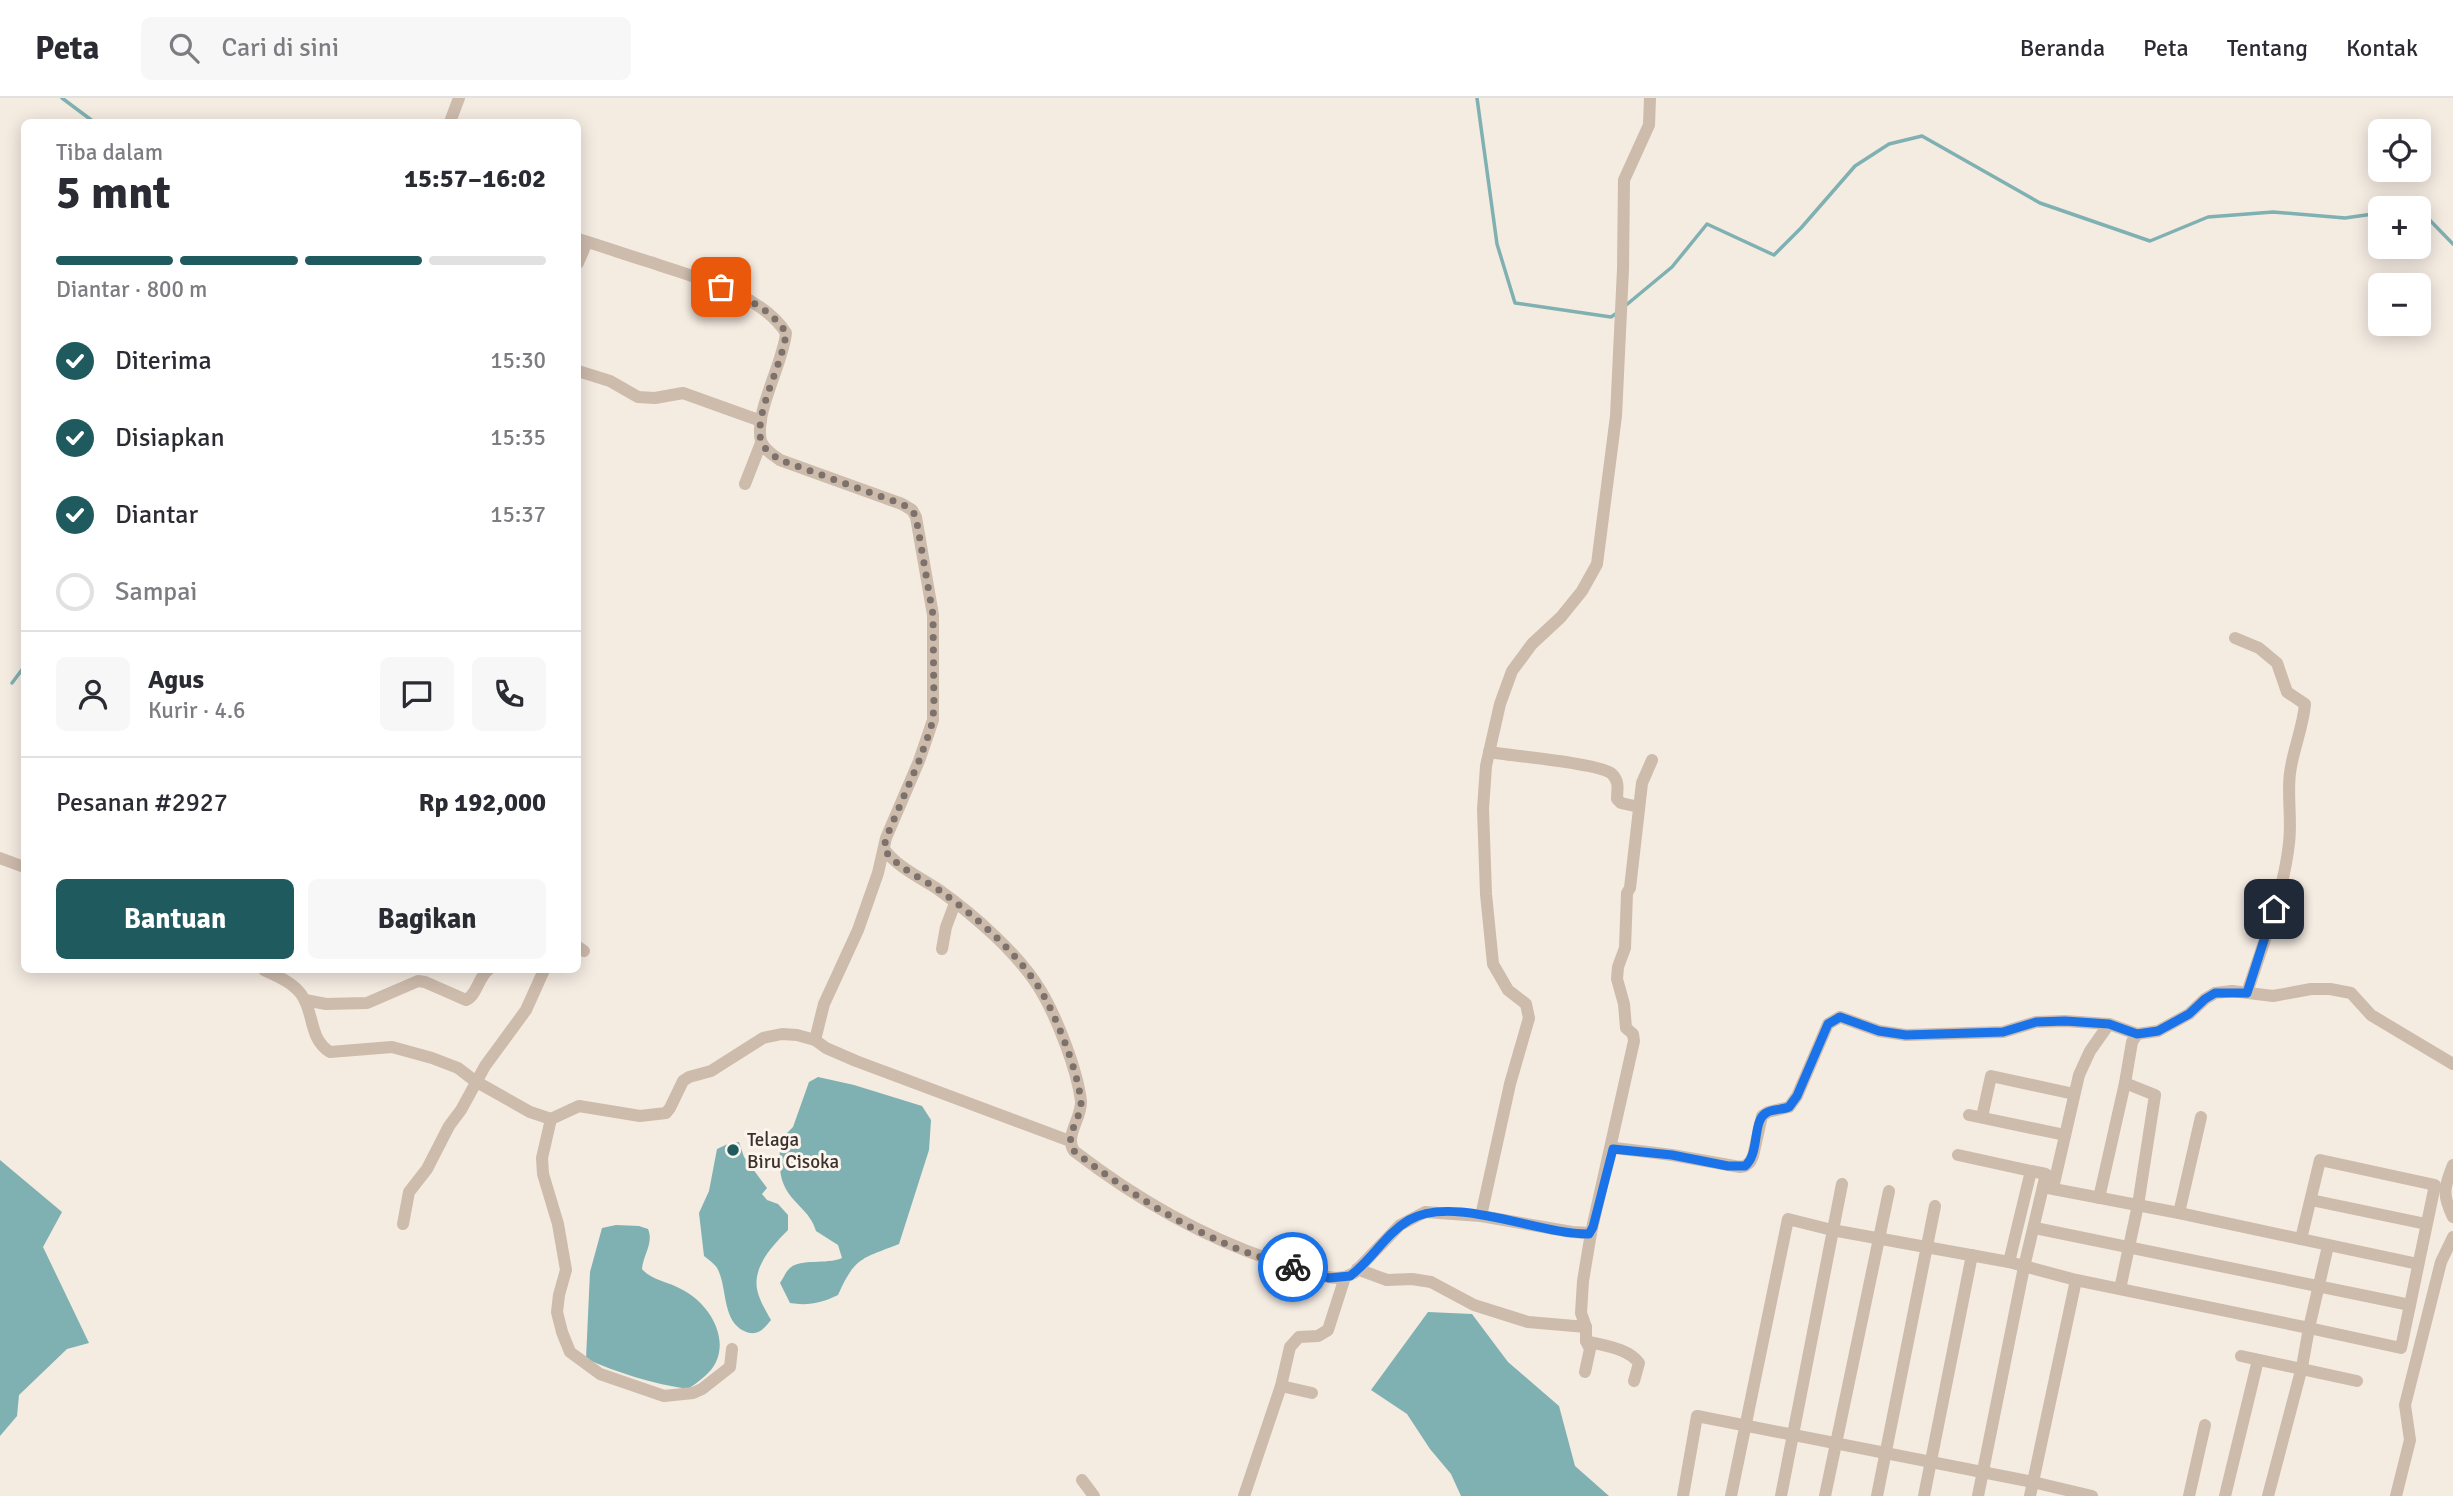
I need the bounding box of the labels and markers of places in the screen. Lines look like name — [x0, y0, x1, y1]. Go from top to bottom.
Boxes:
pin — [691, 257, 751, 317]
pin — [2244, 879, 2304, 939]
place label: Telaga Biru Cisoka — [747, 1128, 839, 1174]
marker: Telaga Biru Cisoka — [725, 1142, 741, 1158]

